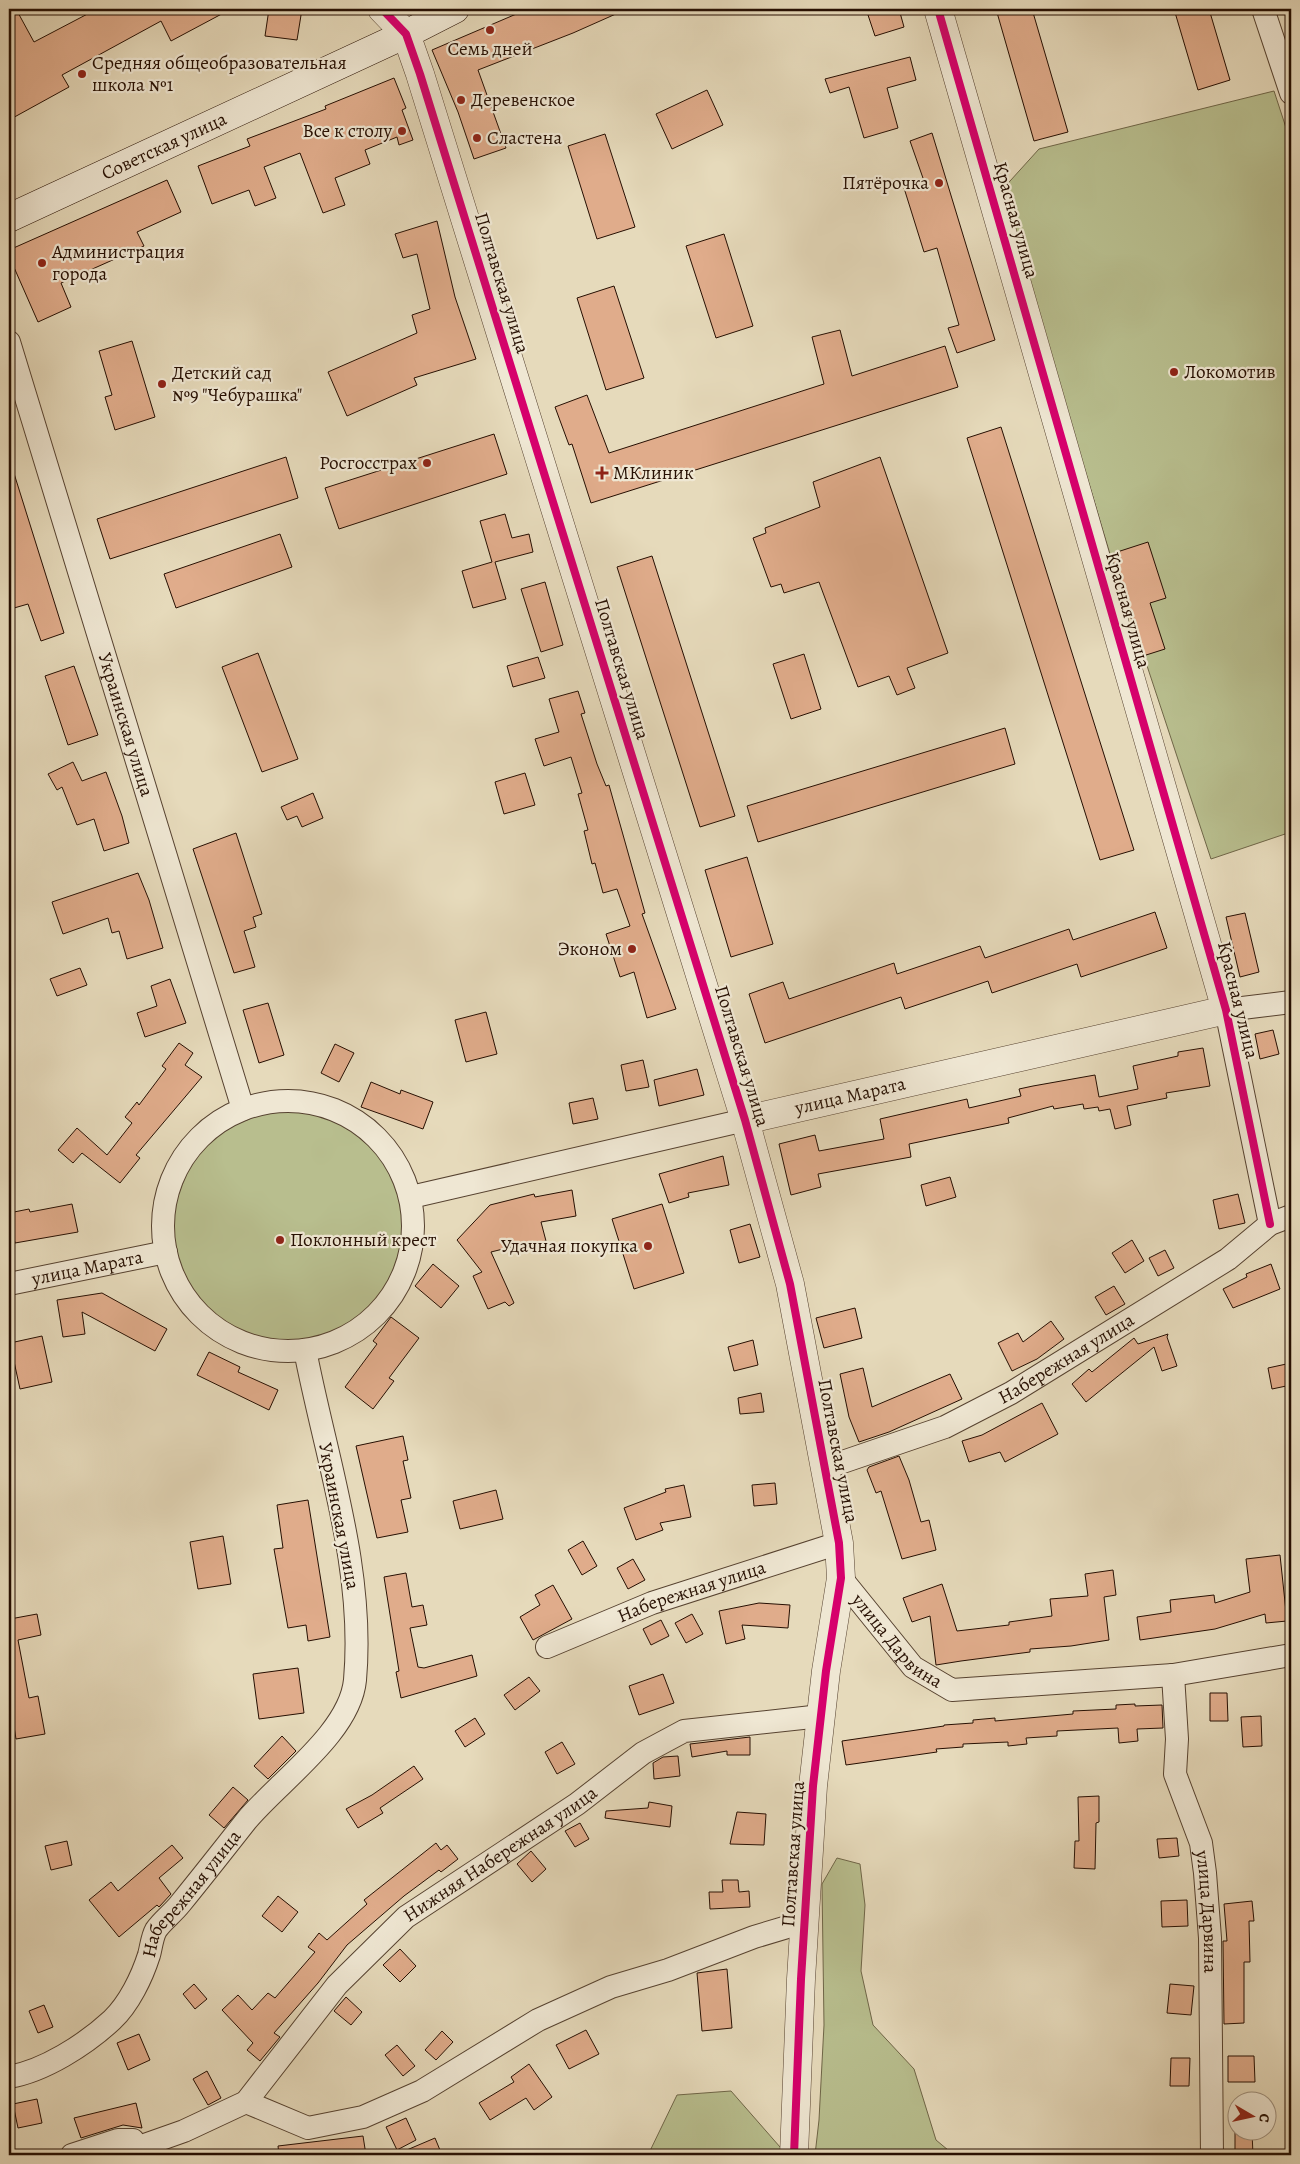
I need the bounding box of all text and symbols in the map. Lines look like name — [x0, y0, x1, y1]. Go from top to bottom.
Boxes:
marker: Семь дней — [484, 24, 496, 36]
place label: Семь дней — [447, 36, 533, 62]
place label: Средняя общеобразовательная школа №1 — [92, 50, 347, 98]
marker: Средняя общеобразовательная школа №1 — [76, 68, 88, 80]
place label: Деревенское — [471, 87, 575, 113]
marker: Деревенское — [455, 94, 467, 106]
street label: Советская улица — [97, 106, 231, 186]
place label: Все к столу — [303, 118, 392, 144]
marker: Все к столу — [396, 125, 408, 137]
place label: Сластена — [487, 125, 562, 151]
marker: Сластена — [471, 132, 483, 144]
street label: Красная улица — [987, 159, 1045, 281]
place label: Пятёрочка — [842, 170, 929, 196]
marker: Пятёрочка — [933, 177, 945, 189]
street label: Полтавская улица — [468, 209, 536, 357]
place label: Администрация города — [51, 239, 185, 287]
marker: Администрация города — [36, 257, 48, 269]
place label: Локомотив — [1184, 359, 1276, 385]
place label: Детский сад №9 "Чебурашка" — [172, 360, 302, 408]
marker: Локомотив — [1168, 366, 1180, 378]
marker: Детский сад №9 "Чебурашка" — [156, 378, 168, 390]
place label: Росгосстрах — [319, 450, 418, 476]
marker: Росгосстрах — [421, 457, 433, 469]
place label: МКлиник — [613, 460, 694, 486]
marker: МКлиник — [595, 466, 609, 480]
street label: Красная улица — [1099, 549, 1157, 671]
street label: Полтавская улица — [588, 595, 656, 743]
street label: Украинская улица — [92, 650, 160, 800]
place label: Эконом — [558, 936, 622, 962]
street label: Красная улица — [1211, 939, 1265, 1062]
marker: Эконом — [626, 943, 638, 955]
street label: Полтавская улица — [708, 982, 776, 1130]
street label: улица Марата — [791, 1071, 908, 1121]
place label: Поклонный крест — [290, 1227, 437, 1253]
place label: Удачная покупка — [501, 1233, 638, 1259]
marker: Поклонный крест — [274, 1234, 286, 1246]
marker: Удачная покупка — [642, 1240, 654, 1252]
street label: улица Марата — [28, 1244, 146, 1292]
street label: Набережная улица — [994, 1307, 1139, 1410]
street label: Полтавская улица — [811, 1377, 865, 1526]
street label: Украинская улица — [312, 1440, 366, 1592]
street label: Набережная улица — [613, 1554, 769, 1629]
street label: улица Дарвина — [845, 1587, 947, 1695]
street label: Нижняя Набережная улица — [398, 1780, 603, 1928]
street label: Полтавская улица — [775, 1780, 811, 1928]
street label: Набережная улица — [136, 1824, 247, 1960]
street label: улица Дарвина — [1189, 1848, 1223, 1974]
north arrow — [1228, 2092, 1278, 2142]
text: С — [1254, 2112, 1274, 2124]

